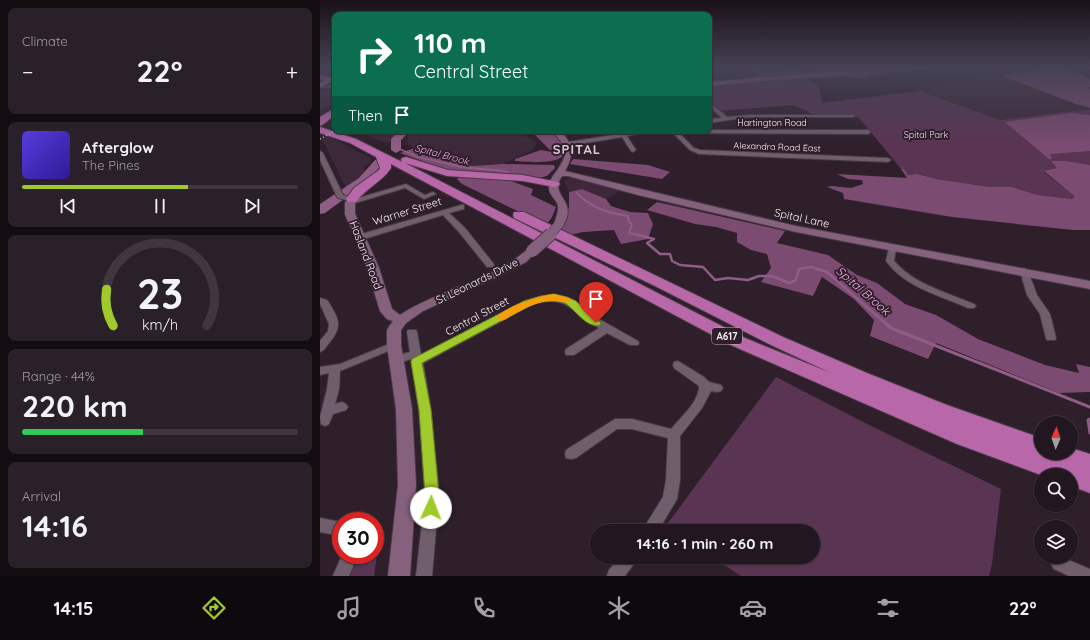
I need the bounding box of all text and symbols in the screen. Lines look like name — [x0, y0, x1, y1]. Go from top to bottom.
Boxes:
text: 110 m — [414, 25, 487, 60]
icon: right — [348, 28, 400, 80]
text: Climate — [22, 33, 68, 49]
text: 22° — [137, 52, 182, 90]
text: − — [22, 58, 33, 86]
text: + — [286, 58, 298, 86]
text: Central Street — [414, 60, 528, 83]
icon: arrive — [391, 104, 413, 126]
text: Then — [348, 106, 383, 125]
street label: Hartington Road — [737, 117, 807, 128]
park label: Spital Park — [904, 129, 948, 140]
text: Afterglow — [82, 138, 154, 157]
street label: Alexandra Road East — [733, 139, 821, 154]
water label: Spital Brook — [413, 141, 472, 168]
district label: SPITAL — [553, 141, 601, 157]
text: The Pines — [82, 157, 140, 173]
street label: Warner Street — [371, 194, 443, 228]
icon: previous — [57, 195, 79, 217]
icon: pause — [149, 195, 171, 217]
icon: next — [241, 195, 263, 217]
street label: Spital Lane — [773, 205, 831, 231]
street label: Hasland Road — [347, 219, 385, 291]
street label: St Leonards Drive — [434, 255, 520, 307]
water label: Spital Brook — [833, 263, 895, 319]
text: 23 — [137, 267, 183, 319]
pin — [579, 282, 613, 323]
icon: arrive — [585, 288, 607, 310]
street label: Central Street — [443, 293, 511, 339]
text: km/h — [142, 316, 178, 334]
road number: A617 — [712, 328, 742, 344]
text: Range · 44% — [22, 368, 95, 384]
text: 220 km — [22, 387, 128, 425]
north arrow — [1034, 416, 1078, 460]
map controls — [1034, 416, 1078, 564]
button: search — [1034, 468, 1078, 512]
position arrow — [410, 487, 452, 529]
text: Arrival — [22, 488, 61, 504]
text: 14:16 — [22, 507, 88, 545]
speed limit sign: 30 — [332, 512, 384, 564]
button: layers — [1034, 520, 1078, 564]
text: 14:16 · 1 min · 260 m — [637, 534, 773, 553]
icon: directions — [200, 594, 228, 622]
icon: music — [335, 594, 363, 622]
icon: phone — [470, 594, 498, 622]
icon: climate — [605, 594, 633, 622]
icon: car — [739, 594, 767, 622]
icon: filters — [874, 594, 902, 622]
text: 14:15 — [53, 597, 93, 620]
text: 22° — [1009, 597, 1037, 620]

